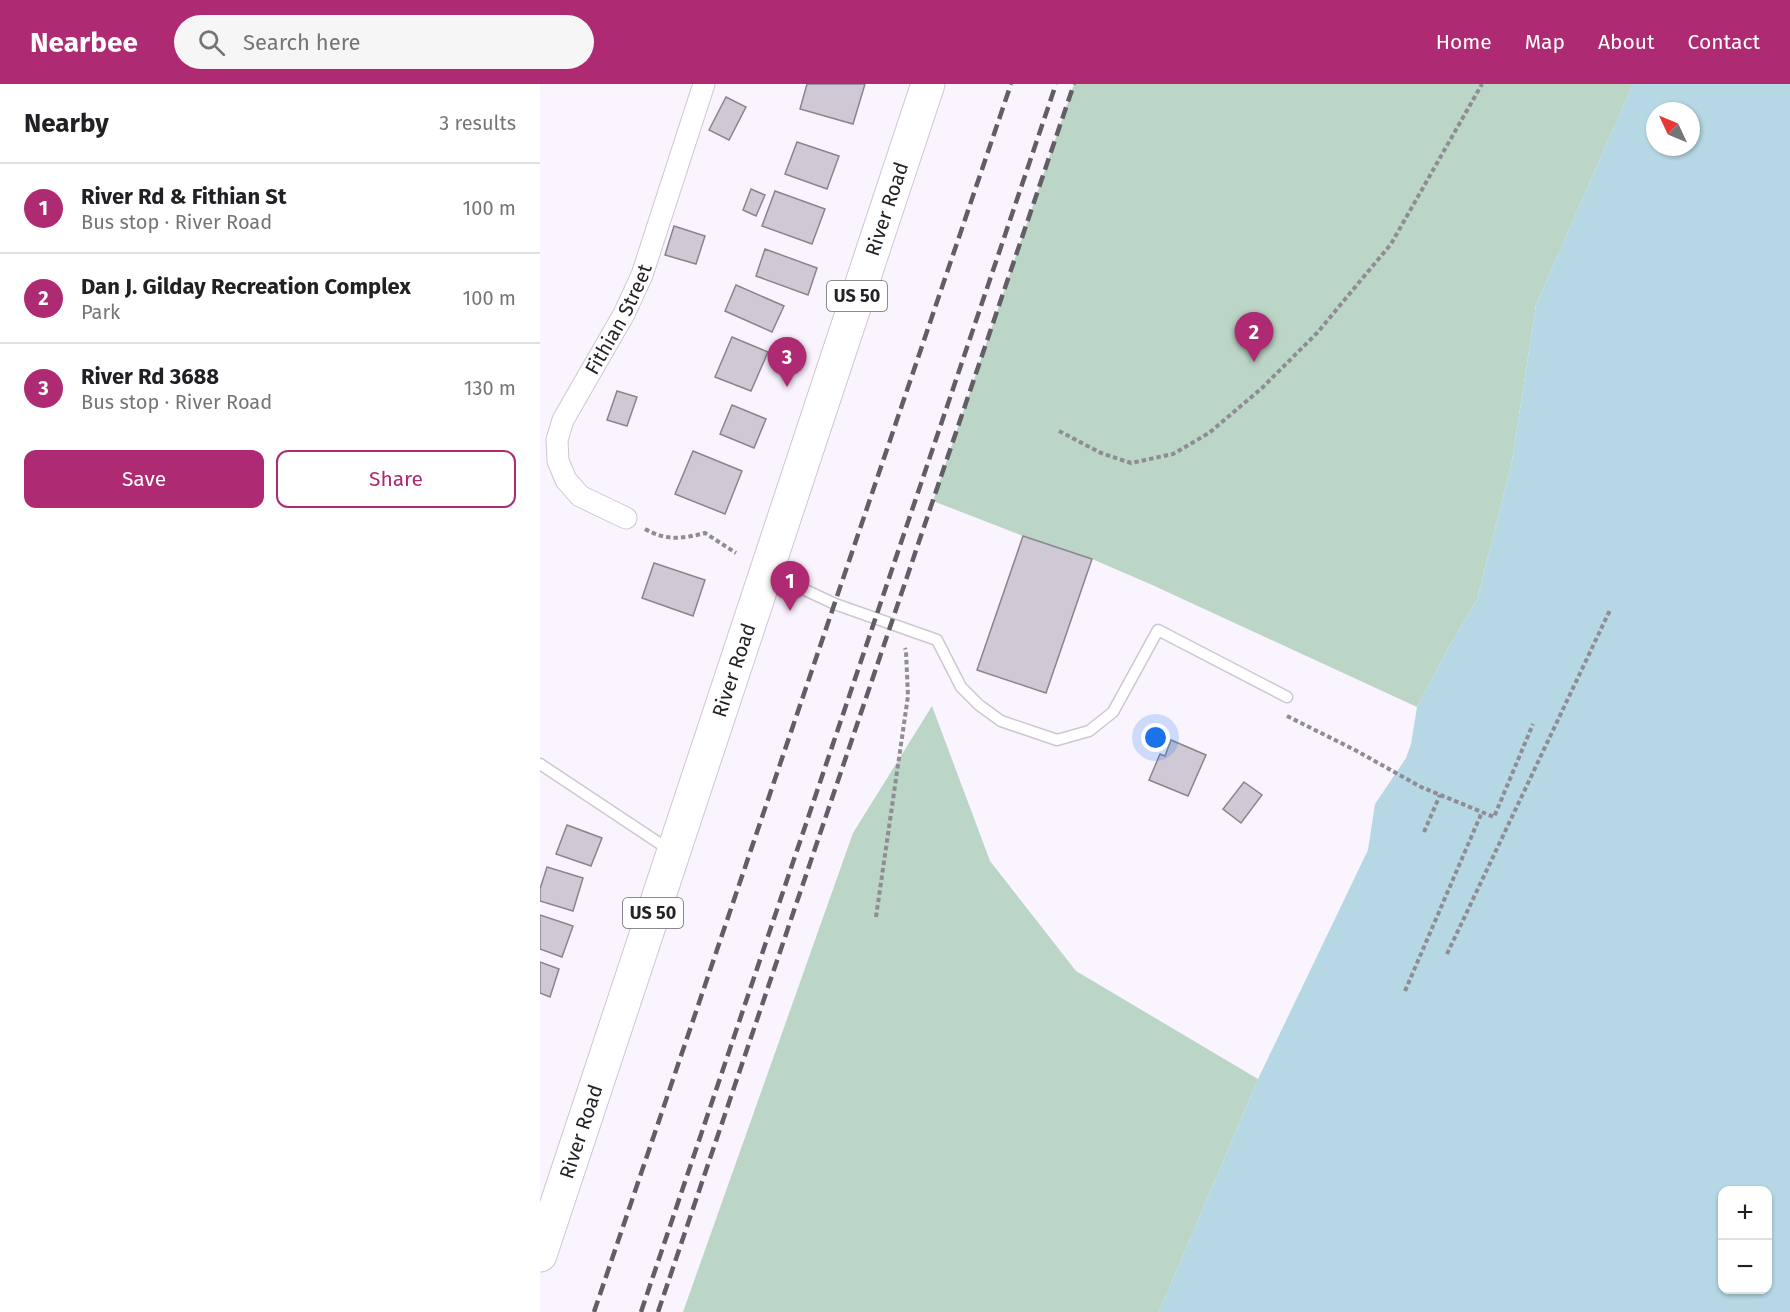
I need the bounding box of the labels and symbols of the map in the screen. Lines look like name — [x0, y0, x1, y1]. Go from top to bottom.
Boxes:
north arrow — [1646, 102, 1700, 156]
street label: River Road — [860, 159, 913, 259]
street label: Fithian Street — [580, 260, 657, 379]
road number: US 50 — [827, 281, 887, 311]
pin: 2 — [1234, 312, 1274, 362]
pin: 3 — [768, 338, 806, 387]
pin: 1 — [770, 562, 810, 611]
street label: River Road — [707, 620, 760, 720]
your location — [1141, 723, 1170, 752]
road number: US 50 — [623, 898, 683, 928]
street label: River Road — [554, 1081, 608, 1182]

